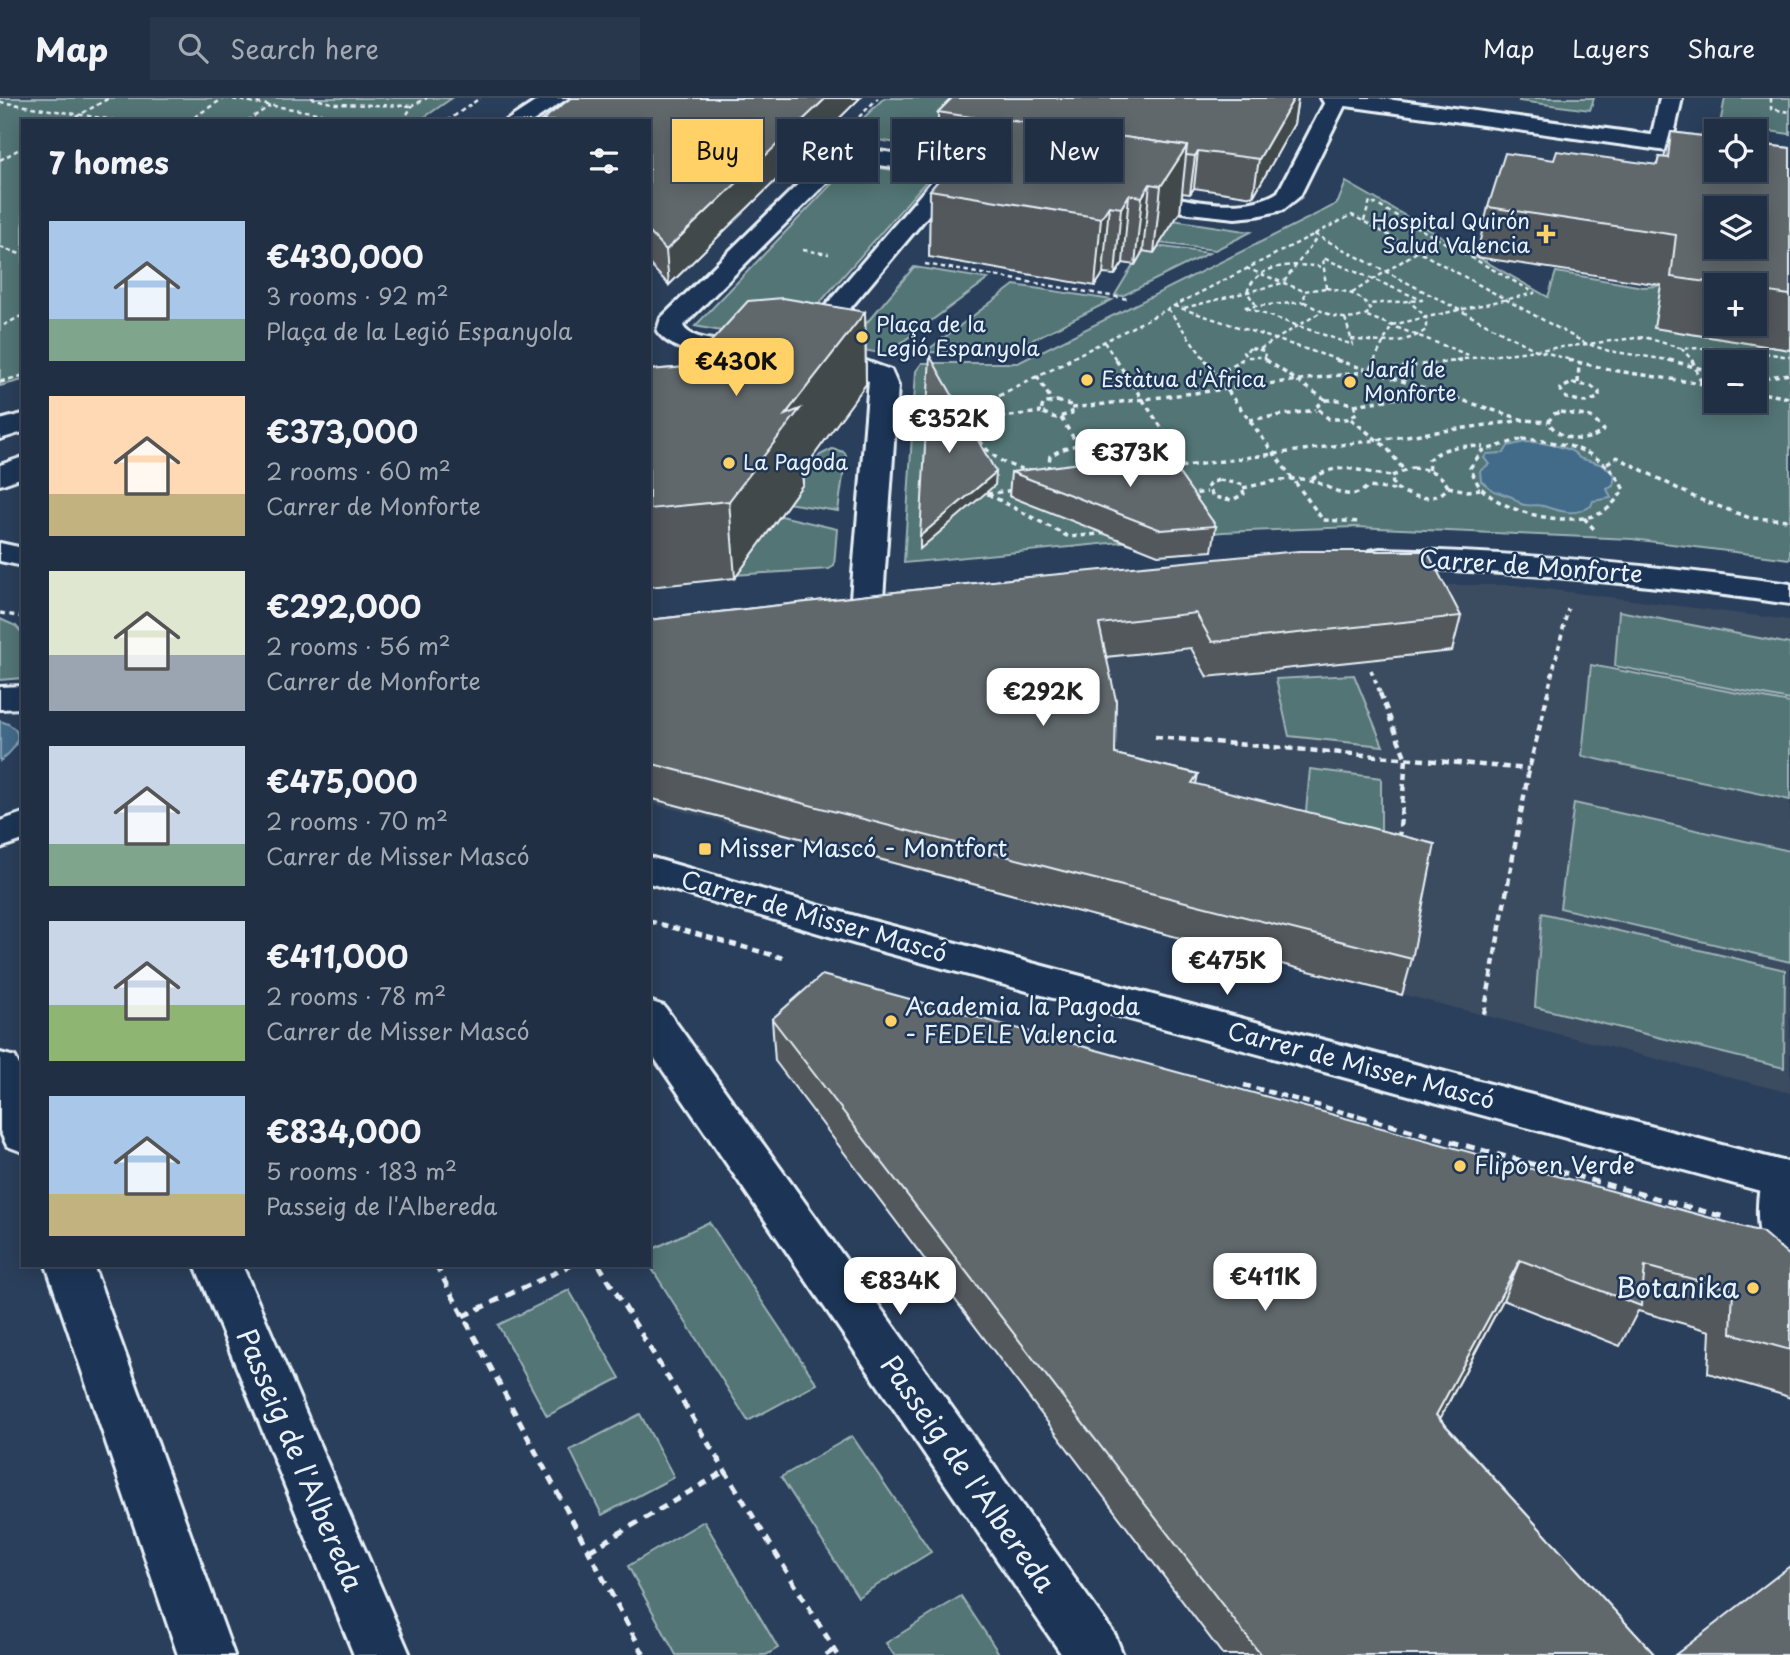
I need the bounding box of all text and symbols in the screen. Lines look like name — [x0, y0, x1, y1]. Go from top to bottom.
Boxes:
search box — [150, 17, 640, 80]
text: Map — [35, 23, 108, 73]
icon: search — [174, 29, 212, 67]
text: Search here — [230, 29, 379, 68]
text: Map — [1483, 30, 1534, 66]
text: Layers — [1572, 30, 1649, 66]
text: Share — [1687, 30, 1755, 66]
chip: Buy — [672, 119, 763, 182]
chip: Rent — [777, 119, 878, 182]
chip: Filters — [892, 119, 1011, 182]
chip: New — [1025, 119, 1123, 182]
map controls — [1704, 119, 1767, 413]
button: locate — [1704, 119, 1767, 182]
text: 7 homes — [49, 139, 169, 184]
icon: filters — [585, 142, 623, 180]
button: layers — [1704, 196, 1767, 259]
place label: Hospital Quirón Salud Valencia — [1371, 204, 1531, 260]
marker: Hospital Quirón Salud Valencia — [1536, 224, 1556, 244]
text: €430,000 — [266, 233, 424, 278]
icon: home — [105, 249, 189, 333]
button: + — [1704, 273, 1767, 336]
text: 3 rooms · 92 m² — [266, 278, 449, 313]
place label: Plaça de la Legió Espanyola — [876, 307, 1041, 363]
text: Plaça de la Legió Espanyola — [266, 313, 572, 348]
marker: Plaça de la Legió Espanyola — [854, 329, 870, 345]
pin: €430K — [687, 338, 785, 398]
text: €430K — [695, 343, 777, 378]
button: − — [1704, 350, 1767, 413]
place label: Jardí de Monforte — [1364, 352, 1457, 408]
place label: Estàtua d'Àfrica — [1101, 362, 1266, 394]
marker: Estàtua d'Àfrica — [1079, 372, 1095, 388]
marker: Jardí de Monforte — [1342, 374, 1358, 390]
pin: €352K — [900, 396, 998, 455]
text: €352K — [909, 400, 989, 435]
text: €373,000 — [266, 408, 418, 453]
icon: home — [105, 424, 189, 508]
pin: €373K — [1081, 430, 1179, 489]
text: €373K — [1091, 434, 1169, 469]
place label: La Pagoda — [743, 445, 848, 477]
text: 2 rooms · 60 m² — [266, 453, 451, 488]
marker: La Pagoda — [721, 455, 737, 471]
text: Carrer de Monforte — [266, 488, 481, 523]
street label: Carrer de Monforte — [1418, 539, 1644, 591]
text: €292,000 — [266, 583, 421, 628]
icon: home — [105, 599, 189, 683]
text: 2 rooms · 56 m² — [266, 628, 451, 663]
text: Carrer de Monforte — [266, 663, 481, 698]
pin: €292K — [994, 668, 1092, 728]
text: €292K — [1003, 673, 1083, 708]
text: €475,000 — [266, 758, 418, 803]
icon: home — [105, 774, 189, 858]
text: 2 rooms · 70 m² — [266, 803, 448, 838]
place label: Misser Mascó - Montfort — [719, 829, 1008, 865]
text: Carrer de Misser Mascó — [266, 838, 530, 873]
marker: Misser Mascó - Montfort — [697, 841, 713, 857]
street label: Carrer de Misser Mascó — [677, 860, 952, 970]
text: €411,000 — [266, 933, 408, 978]
pin: €475K — [1178, 937, 1276, 997]
text: €475K — [1188, 942, 1266, 977]
icon: home — [105, 949, 189, 1033]
text: 2 rooms · 78 m² — [266, 978, 446, 1013]
place label: Academia la Pagoda - FEDELE Valencia — [905, 987, 1140, 1051]
street label: Carrer de Misser Mascó — [1224, 1011, 1499, 1117]
text: Carrer de Misser Mascó — [266, 1013, 530, 1048]
marker: Academia la Pagoda - FEDELE Valencia — [883, 1013, 899, 1029]
text: €834,000 — [266, 1108, 421, 1153]
icon: home — [105, 1124, 189, 1208]
place label: Flipo en Verde — [1474, 1146, 1635, 1182]
text: 5 rooms · 183 m² — [266, 1153, 457, 1188]
marker: Flipo en Verde — [1452, 1158, 1468, 1174]
text: Passeig de l'Albereda — [266, 1188, 497, 1223]
pin: €411K — [1216, 1254, 1314, 1313]
pin: €834K — [851, 1258, 949, 1317]
text: €411K — [1229, 1258, 1301, 1293]
text: €834K — [860, 1262, 940, 1297]
place label: Botanika — [1615, 1265, 1739, 1308]
marker: Botanika — [1745, 1280, 1761, 1296]
street label: Passeig de l'Albereda — [227, 1321, 377, 1598]
street label: Passeig de l'Albereda — [871, 1345, 1068, 1601]

